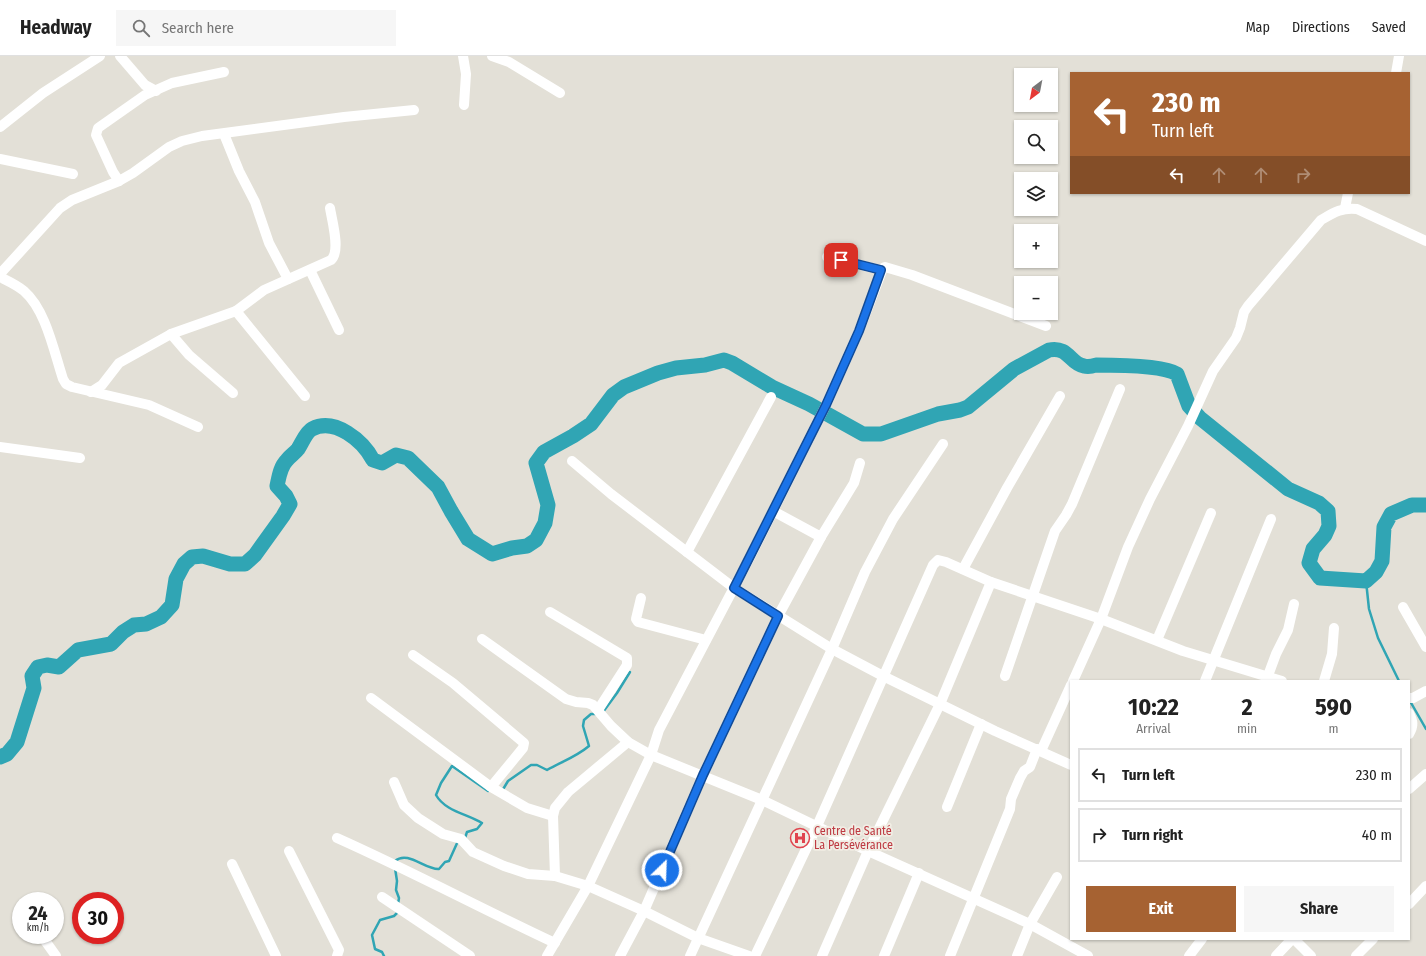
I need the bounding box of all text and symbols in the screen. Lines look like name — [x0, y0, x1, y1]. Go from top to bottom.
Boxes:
search box — [116, 10, 396, 46]
text: Headway — [20, 16, 92, 39]
icon: search — [130, 17, 152, 39]
text: Search here — [162, 19, 234, 37]
text: Map — [1246, 19, 1270, 36]
text: Directions — [1292, 19, 1350, 36]
text: Saved — [1372, 19, 1406, 36]
north arrow — [1014, 68, 1058, 112]
map controls — [1014, 68, 1058, 320]
text: 230 m — [1152, 86, 1221, 119]
icon: left — [1086, 88, 1138, 140]
button: search — [1014, 120, 1058, 164]
text: Turn left — [1152, 120, 1214, 142]
icon: left — [1166, 164, 1188, 186]
icon: ahead — [1208, 164, 1230, 186]
icon: ahead — [1250, 164, 1272, 186]
icon: right — [1292, 164, 1314, 186]
button: layers — [1014, 172, 1058, 216]
button: + — [1014, 224, 1058, 268]
pin — [824, 243, 858, 277]
icon: arrive — [830, 249, 852, 271]
button: − — [1014, 276, 1058, 320]
text: 10:22 — [1128, 693, 1179, 721]
text: 2 — [1241, 693, 1253, 721]
text: 590 — [1315, 693, 1352, 721]
text: Arrival — [1136, 721, 1171, 736]
text: min — [1237, 721, 1257, 736]
text: m — [1329, 721, 1339, 736]
icon: left — [1088, 764, 1110, 786]
text: Turn left — [1122, 766, 1175, 784]
text: 230 m — [1356, 766, 1392, 784]
place label: Centre de Santé La Persévérance — [814, 824, 893, 852]
icon: right — [1088, 824, 1110, 846]
text: Turn right — [1122, 826, 1183, 844]
text: 40 m — [1362, 826, 1392, 844]
hospital icon: Centre de Santé La Persévérance — [789, 827, 811, 849]
position arrow — [641, 849, 683, 891]
button: Exit — [1086, 886, 1236, 932]
button: Share — [1244, 886, 1394, 932]
speed limit sign: 30 — [72, 892, 124, 944]
text: 24 — [28, 901, 48, 925]
text: km/h — [27, 922, 49, 934]

